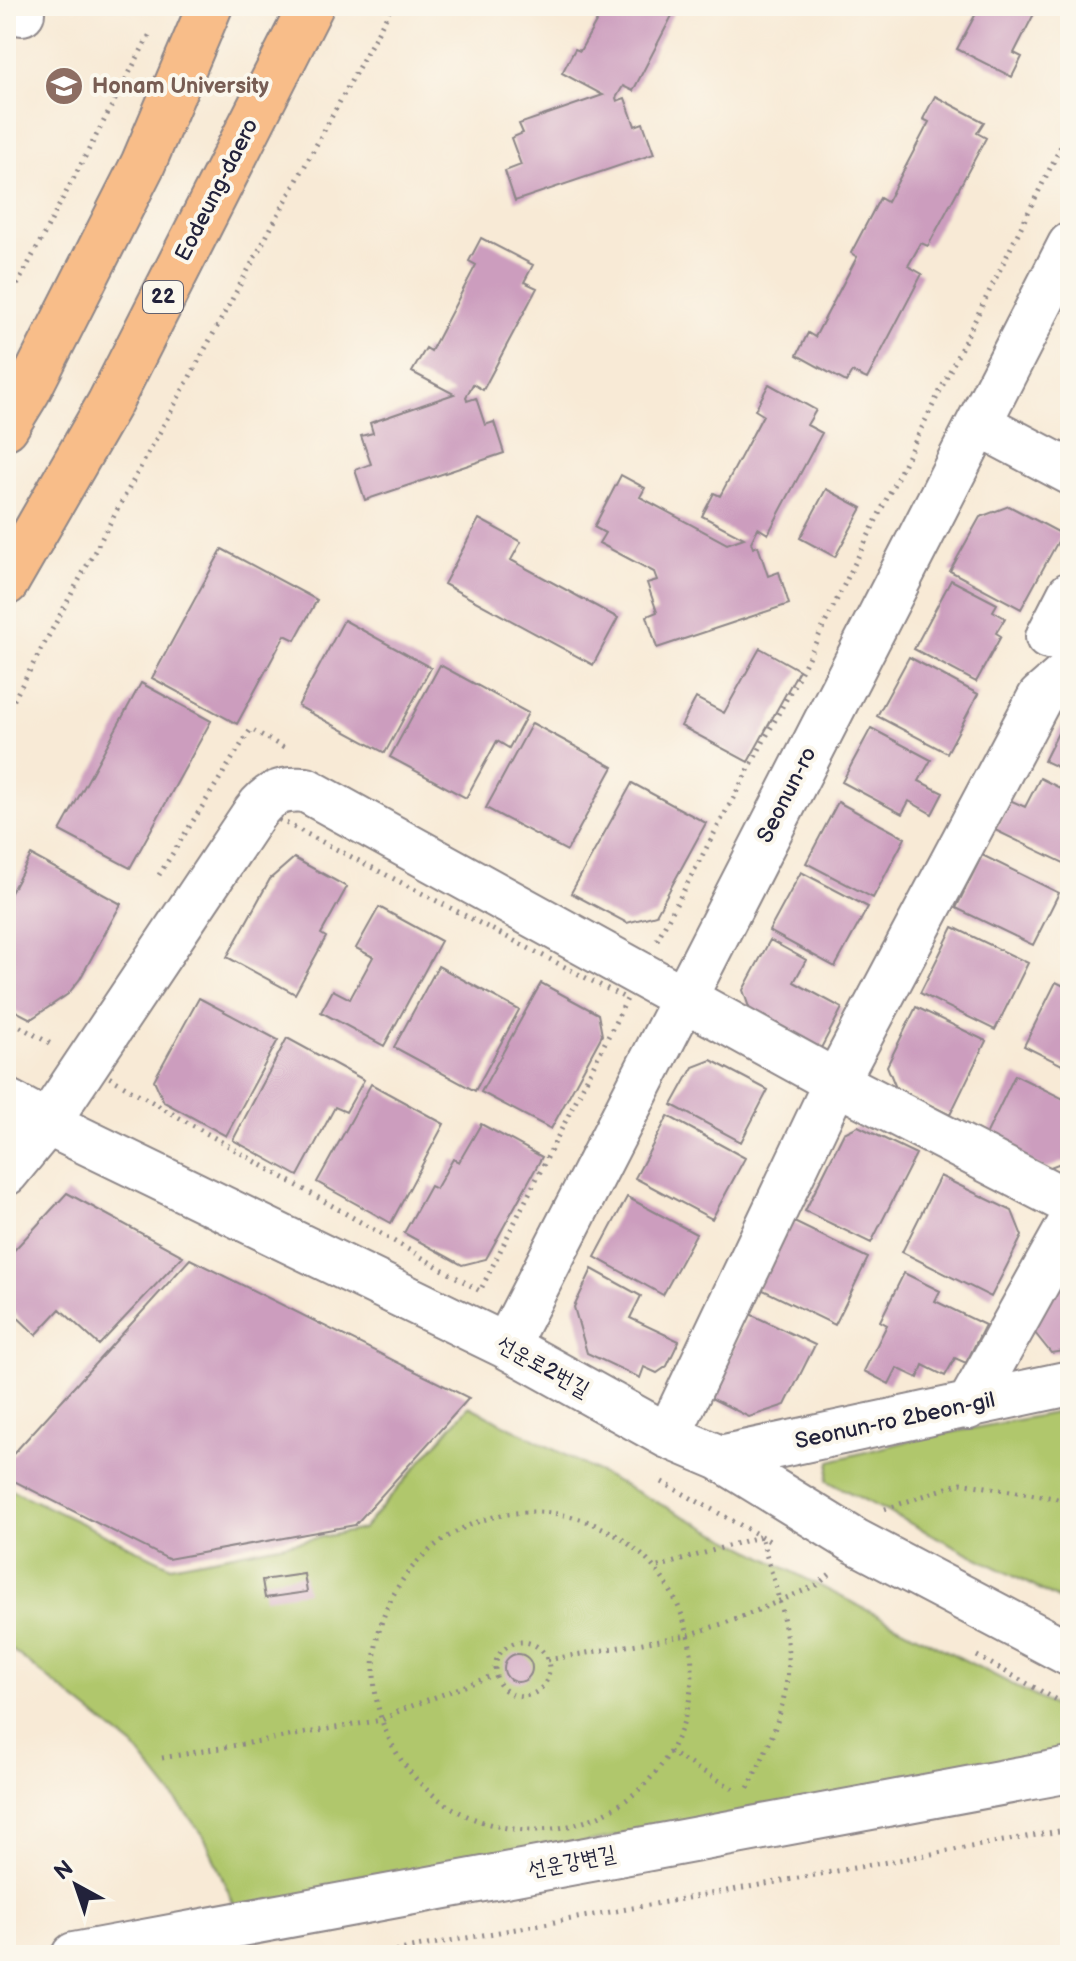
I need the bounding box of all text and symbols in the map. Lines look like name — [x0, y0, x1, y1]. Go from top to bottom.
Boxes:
school or university icon: Honam University — [43, 65, 85, 107]
place label: Honam University — [92, 73, 269, 100]
street label: Eodeung-daero — [170, 114, 264, 266]
road number: 22 — [143, 281, 183, 313]
street label: Seonun-ro — [751, 743, 823, 847]
street label: 선운로2번길 — [492, 1331, 594, 1404]
street label: Seonun-ro 2beon-gil — [792, 1387, 998, 1455]
street label: 선운강변길 — [526, 1840, 618, 1884]
north arrow — [36, 1845, 116, 1925]
text: N — [49, 1855, 79, 1886]

